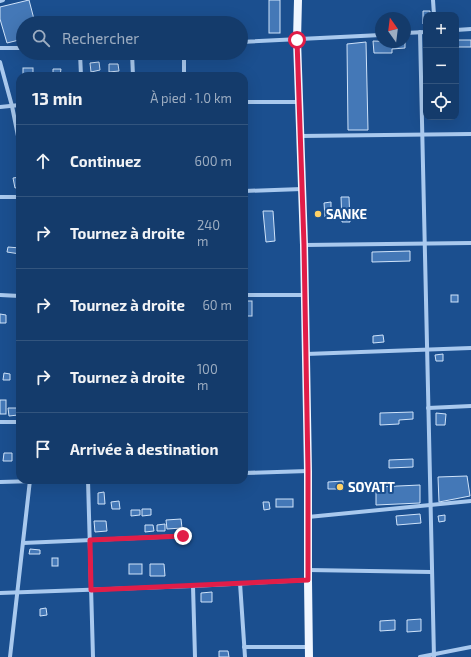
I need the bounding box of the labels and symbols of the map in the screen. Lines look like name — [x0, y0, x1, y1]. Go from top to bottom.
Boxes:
north arrow — [375, 12, 411, 48]
route start — [288, 31, 306, 49]
place label: SANKE — [326, 206, 367, 222]
marker: SANKE — [313, 209, 323, 219]
place label: SOYATT — [348, 479, 395, 495]
marker: SOYATT — [335, 482, 345, 492]
route end — [174, 527, 192, 545]

